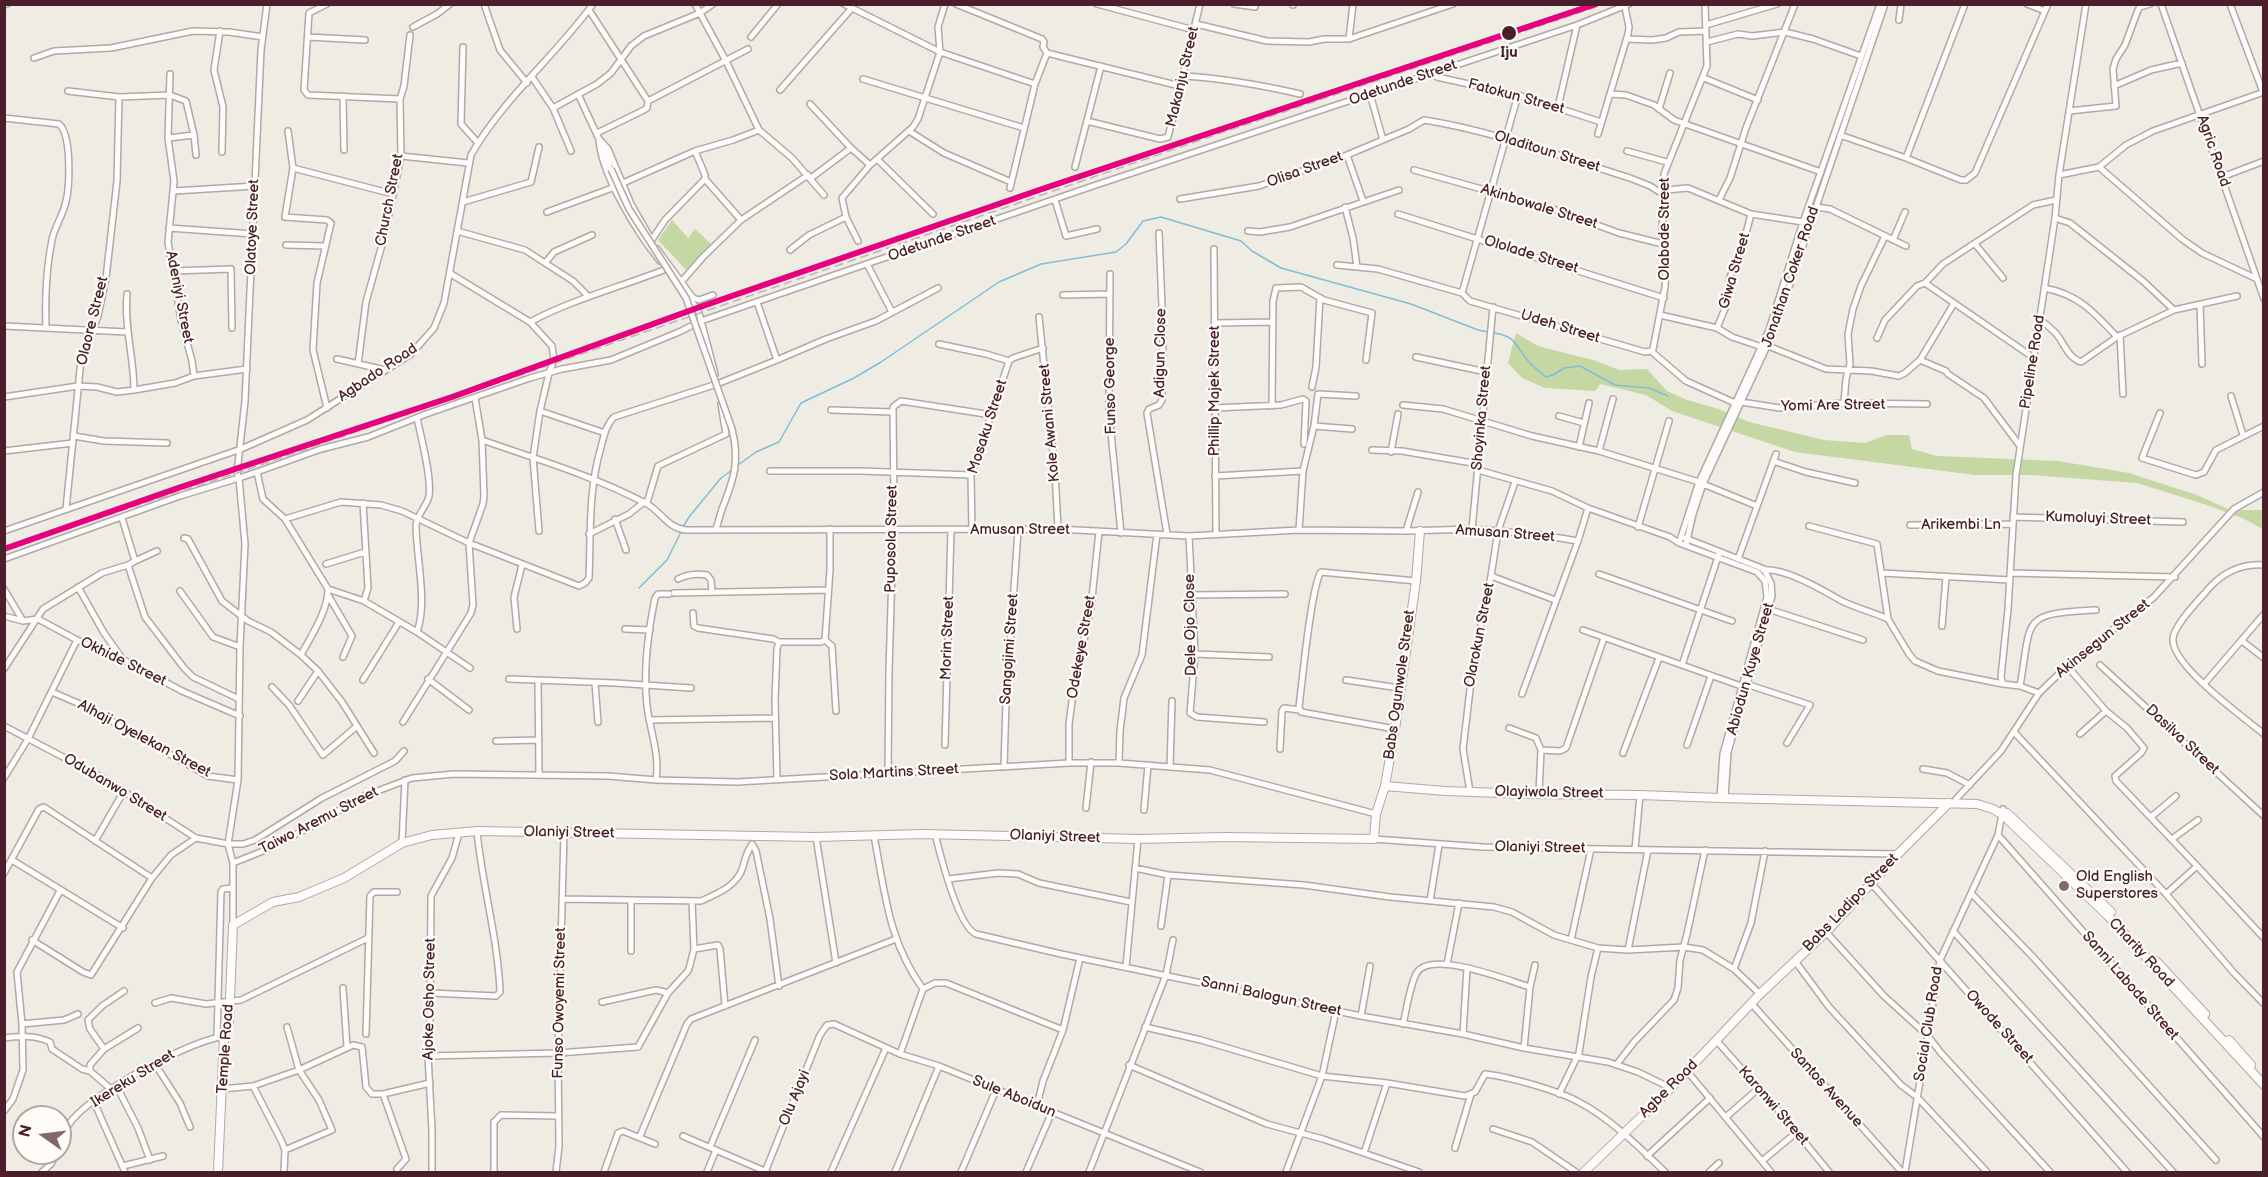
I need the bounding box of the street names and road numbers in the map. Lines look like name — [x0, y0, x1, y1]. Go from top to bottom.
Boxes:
street label: Makanju Street — [1163, 25, 1203, 129]
street label: Odetunde Street — [1347, 56, 1459, 110]
street label: Fatokun Street — [1466, 75, 1566, 119]
street label: Agric Road — [2192, 113, 2234, 189]
street label: Oladitoun Street — [1492, 127, 1602, 177]
street label: Olisa Street — [1265, 148, 1345, 192]
street label: Church Street — [372, 152, 408, 248]
street label: Olabode Street — [1656, 178, 1674, 280]
street label: Olatoye Street — [242, 179, 264, 275]
street label: Akinbowale Street — [1478, 181, 1600, 233]
street label: Jonathan Coker Road — [1758, 204, 1824, 350]
street label: Odetunde Street — [886, 212, 998, 266]
street label: Giwa Street — [1716, 231, 1754, 311]
street label: Ololade Street — [1482, 232, 1580, 278]
street label: Adeniyi Street — [161, 249, 197, 345]
street label: Olaore Street — [73, 275, 113, 367]
street label: Udeh Street — [1518, 306, 1602, 348]
street label: Adigun Close — [1151, 308, 1171, 398]
street label: Pipeline Road — [2017, 314, 2049, 410]
street label: Phillip Majek Street — [1206, 326, 1224, 456]
street label: Funso George — [1101, 337, 1121, 435]
street label: Agbado Road — [335, 340, 421, 406]
street label: Kole Awani Street — [1036, 363, 1064, 483]
street label: Shoyinka Street — [1468, 365, 1496, 471]
street label: Mosaku Street — [964, 378, 1012, 476]
street label: Yomi Are Street — [1781, 396, 1885, 416]
street label: Puposola Street — [882, 485, 902, 593]
street label: Kumoluyi Street — [2045, 508, 2151, 530]
street label: Arikembi Ln — [1921, 516, 2001, 534]
street label: Amusan Street — [970, 521, 1070, 539]
street label: Amusan Street — [1455, 522, 1555, 546]
street label: Dele Ojo Close — [1181, 574, 1201, 676]
street label: Olarokun Street — [1461, 581, 1499, 689]
street label: Sangojimi Street — [997, 593, 1023, 705]
street label: Odekeye Street — [1064, 594, 1100, 700]
street label: Morin Street — [938, 596, 958, 680]
street label: Akinsegun Street — [2052, 596, 2154, 682]
street label: Abiodun Kuye Street — [1723, 601, 1779, 737]
street label: Babs Ogunwole Street — [1381, 609, 1419, 761]
street label: Okhide Street — [77, 633, 169, 691]
street label: Alhaji Oyelekan Street — [74, 696, 214, 782]
street label: Dasilva Street — [2141, 701, 2223, 779]
street label: Odubanwo Street — [60, 750, 170, 826]
street label: Sola Martins Street — [829, 761, 959, 785]
street label: Taiwo Aremu Street — [257, 783, 381, 859]
street label: Olayiwola Street — [1494, 783, 1604, 803]
street label: Olaniyi Street — [524, 823, 614, 843]
street label: Olaniyi Street — [1009, 826, 1101, 848]
street label: Olaniyi Street — [1495, 838, 1585, 858]
street label: Babs Ladipo Street — [1799, 850, 1903, 956]
street label: Charity Road — [2104, 915, 2178, 991]
street label: Funso Owoyemi Street — [550, 927, 570, 1079]
street label: Sanni Labode Street — [2078, 928, 2182, 1044]
street label: Ajoke Osho Street — [420, 938, 440, 1060]
street label: Social Club Road — [1911, 965, 1947, 1083]
street label: Sanni Balogun Street — [1199, 973, 1343, 1021]
street label: Owode Street — [1961, 987, 2037, 1067]
street label: Temple Road — [214, 1004, 238, 1094]
street label: Santos Avenue — [1786, 1045, 1866, 1131]
street label: Ikereku Street — [88, 1046, 178, 1112]
street label: Agbe Road — [1636, 1056, 1702, 1122]
street label: Karonwi Street — [1734, 1063, 1812, 1149]
street label: Olu Ajayi — [776, 1067, 814, 1129]
street label: Sule Aboidun — [970, 1072, 1058, 1122]

